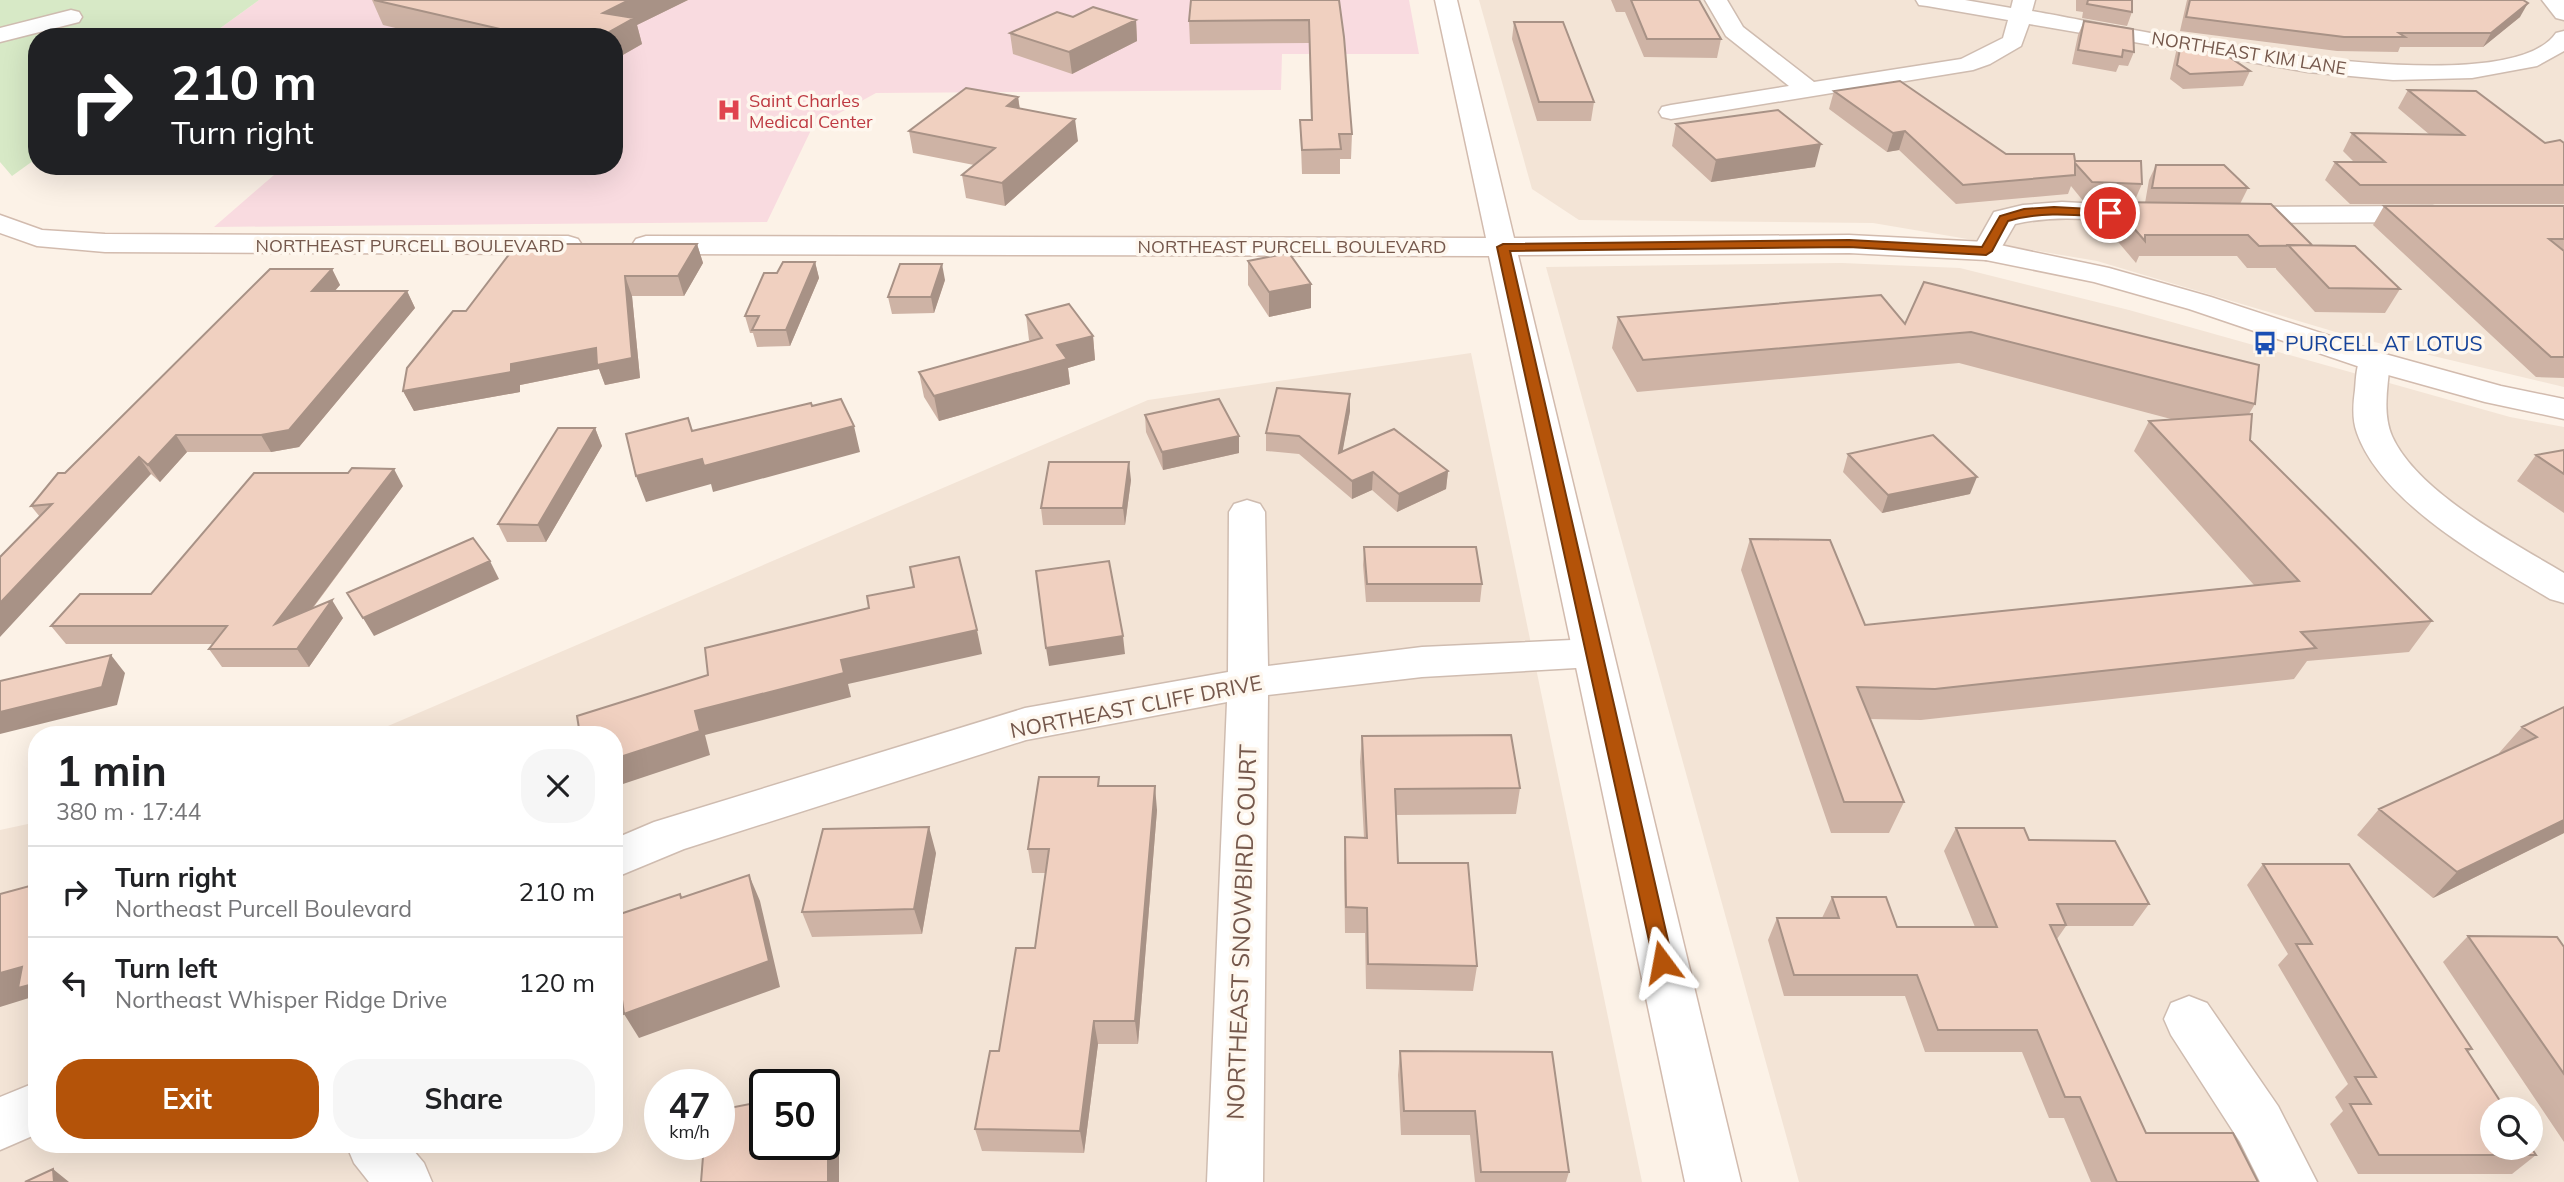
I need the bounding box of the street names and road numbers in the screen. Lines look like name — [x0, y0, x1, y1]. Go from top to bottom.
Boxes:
street label: NORTHEAST KIM LANE — [2150, 26, 2348, 80]
street label: NORTHEAST PURCELL BOULEVARD — [256, 234, 564, 257]
street label: NORTHEAST PURCELL BOULEVARD — [1138, 235, 1446, 258]
street label: NORTHEAST CLIFF DRIVE — [1008, 669, 1264, 743]
street label: NORTHEAST SNOWBIRD COURT — [1219, 743, 1263, 1120]

